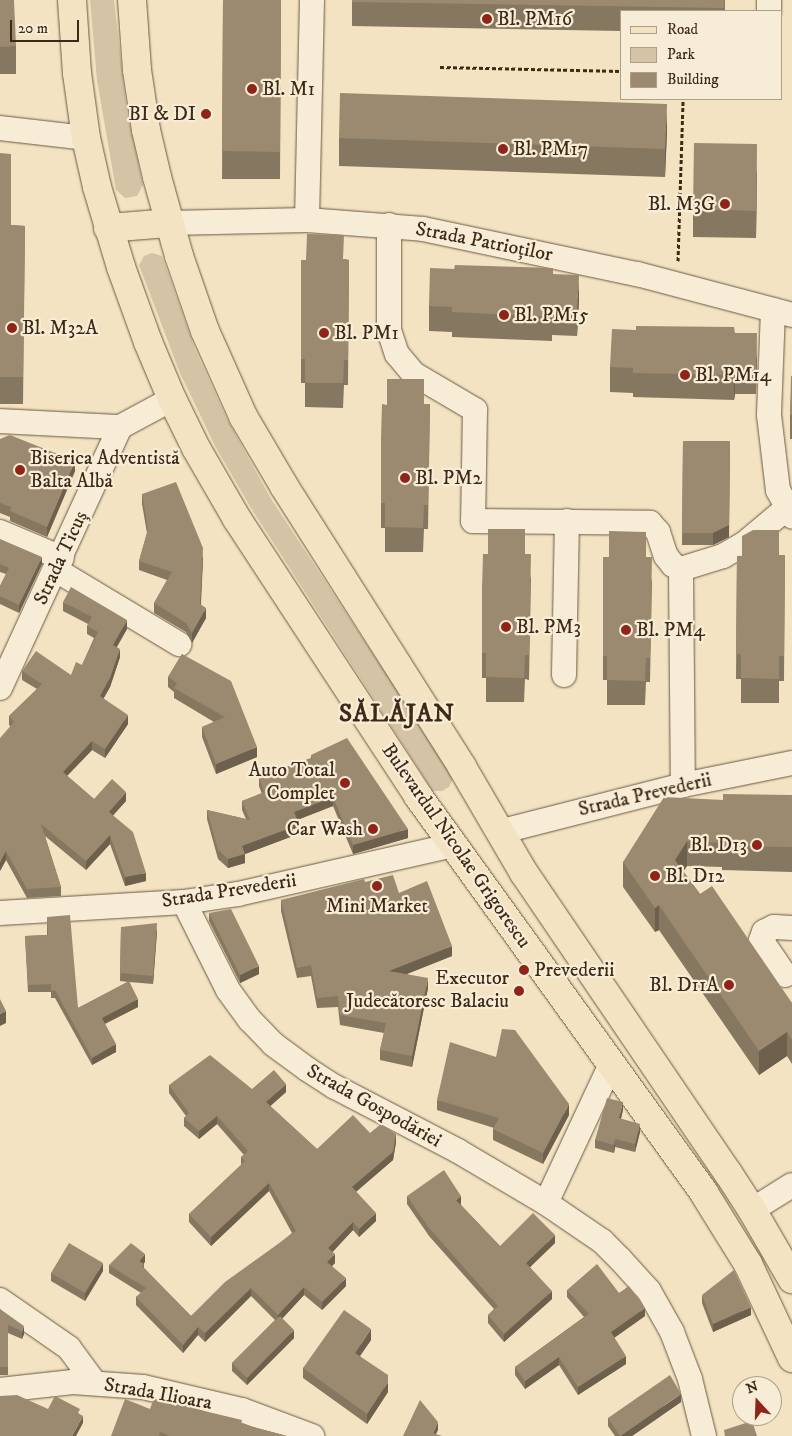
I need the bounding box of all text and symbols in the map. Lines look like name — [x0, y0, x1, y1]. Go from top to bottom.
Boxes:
place label: Bl. PM16 — [497, 7, 572, 31]
scale bar — [12, 10, 81, 42]
legend — [620, 10, 782, 100]
marker: Bl. PM16 — [481, 13, 493, 25]
text: 20 m — [18, 19, 48, 38]
text: Road — [667, 20, 698, 39]
text: Park — [667, 45, 695, 64]
text: Building — [667, 70, 719, 89]
place label: Bl. M1 — [262, 77, 315, 101]
marker: Bl. M1 — [246, 83, 258, 95]
place label: BI & DI — [128, 102, 196, 126]
marker: BI & DI — [200, 108, 212, 120]
place label: Bl. PM17 — [513, 137, 588, 161]
marker: Bl. PM17 — [497, 143, 509, 155]
place label: Bl. M3G — [648, 192, 715, 216]
marker: Bl. M3G — [719, 198, 731, 210]
street label: Strada Patrioților — [413, 217, 555, 267]
place label: Bl. PM15 — [514, 303, 589, 327]
marker: Bl. PM15 — [498, 309, 510, 321]
place label: Bl. M32A — [22, 316, 98, 340]
place label: Bl. PM1 — [334, 321, 399, 345]
marker: Bl. M32A — [6, 322, 18, 334]
marker: Bl. PM1 — [318, 327, 330, 339]
place label: Bl. PM14 — [695, 363, 771, 387]
marker: Bl. PM14 — [679, 369, 691, 381]
place label: Biserica Adventistă Balta Albă — [30, 446, 180, 493]
marker: Biserica Adventistă Balta Albă — [14, 464, 26, 476]
place label: Bl. PM2 — [415, 466, 482, 490]
marker: Bl. PM2 — [399, 472, 411, 484]
street label: Strada Ticuș — [29, 507, 93, 609]
place label: Bl. PM3 — [516, 615, 581, 639]
place label: Bl. PM4 — [636, 618, 705, 642]
marker: Bl. PM3 — [500, 621, 512, 633]
marker: Bl. PM4 — [620, 624, 632, 636]
district label: SĂLĂJAN — [338, 699, 456, 729]
street label: Bulevardul Nicolae Grigorescu — [376, 739, 536, 953]
place label: Auto Total Complet — [249, 759, 335, 806]
street label: Strada Prevederii — [576, 768, 714, 822]
marker: Auto Total Complet — [339, 777, 351, 789]
place label: Car Wash — [287, 817, 363, 841]
marker: Car Wash — [367, 823, 379, 835]
place label: Bl. D13 — [690, 833, 747, 857]
marker: Bl. D13 — [751, 839, 763, 851]
place label: Bl. D12 — [665, 864, 725, 888]
street label: Strada Prevederii — [160, 869, 298, 913]
marker: Bl. D12 — [649, 870, 661, 882]
marker: Mini Market — [371, 880, 383, 892]
place label: Mini Market — [326, 894, 428, 918]
place label: Prevederii — [534, 958, 614, 982]
marker: Prevederii — [518, 964, 530, 976]
place label: Executor Judecătoresc Balaciu — [346, 967, 509, 1014]
place label: Bl. D11A — [649, 973, 719, 997]
marker: Bl. D11A — [723, 979, 735, 991]
marker: Executor Judecătoresc Balaciu — [513, 985, 525, 997]
street label: Strada Gospodăriei — [302, 1059, 446, 1153]
street label: Strada Ilioara — [102, 1373, 214, 1415]
north arrow — [732, 1376, 782, 1426]
text: N — [744, 1377, 761, 1398]

